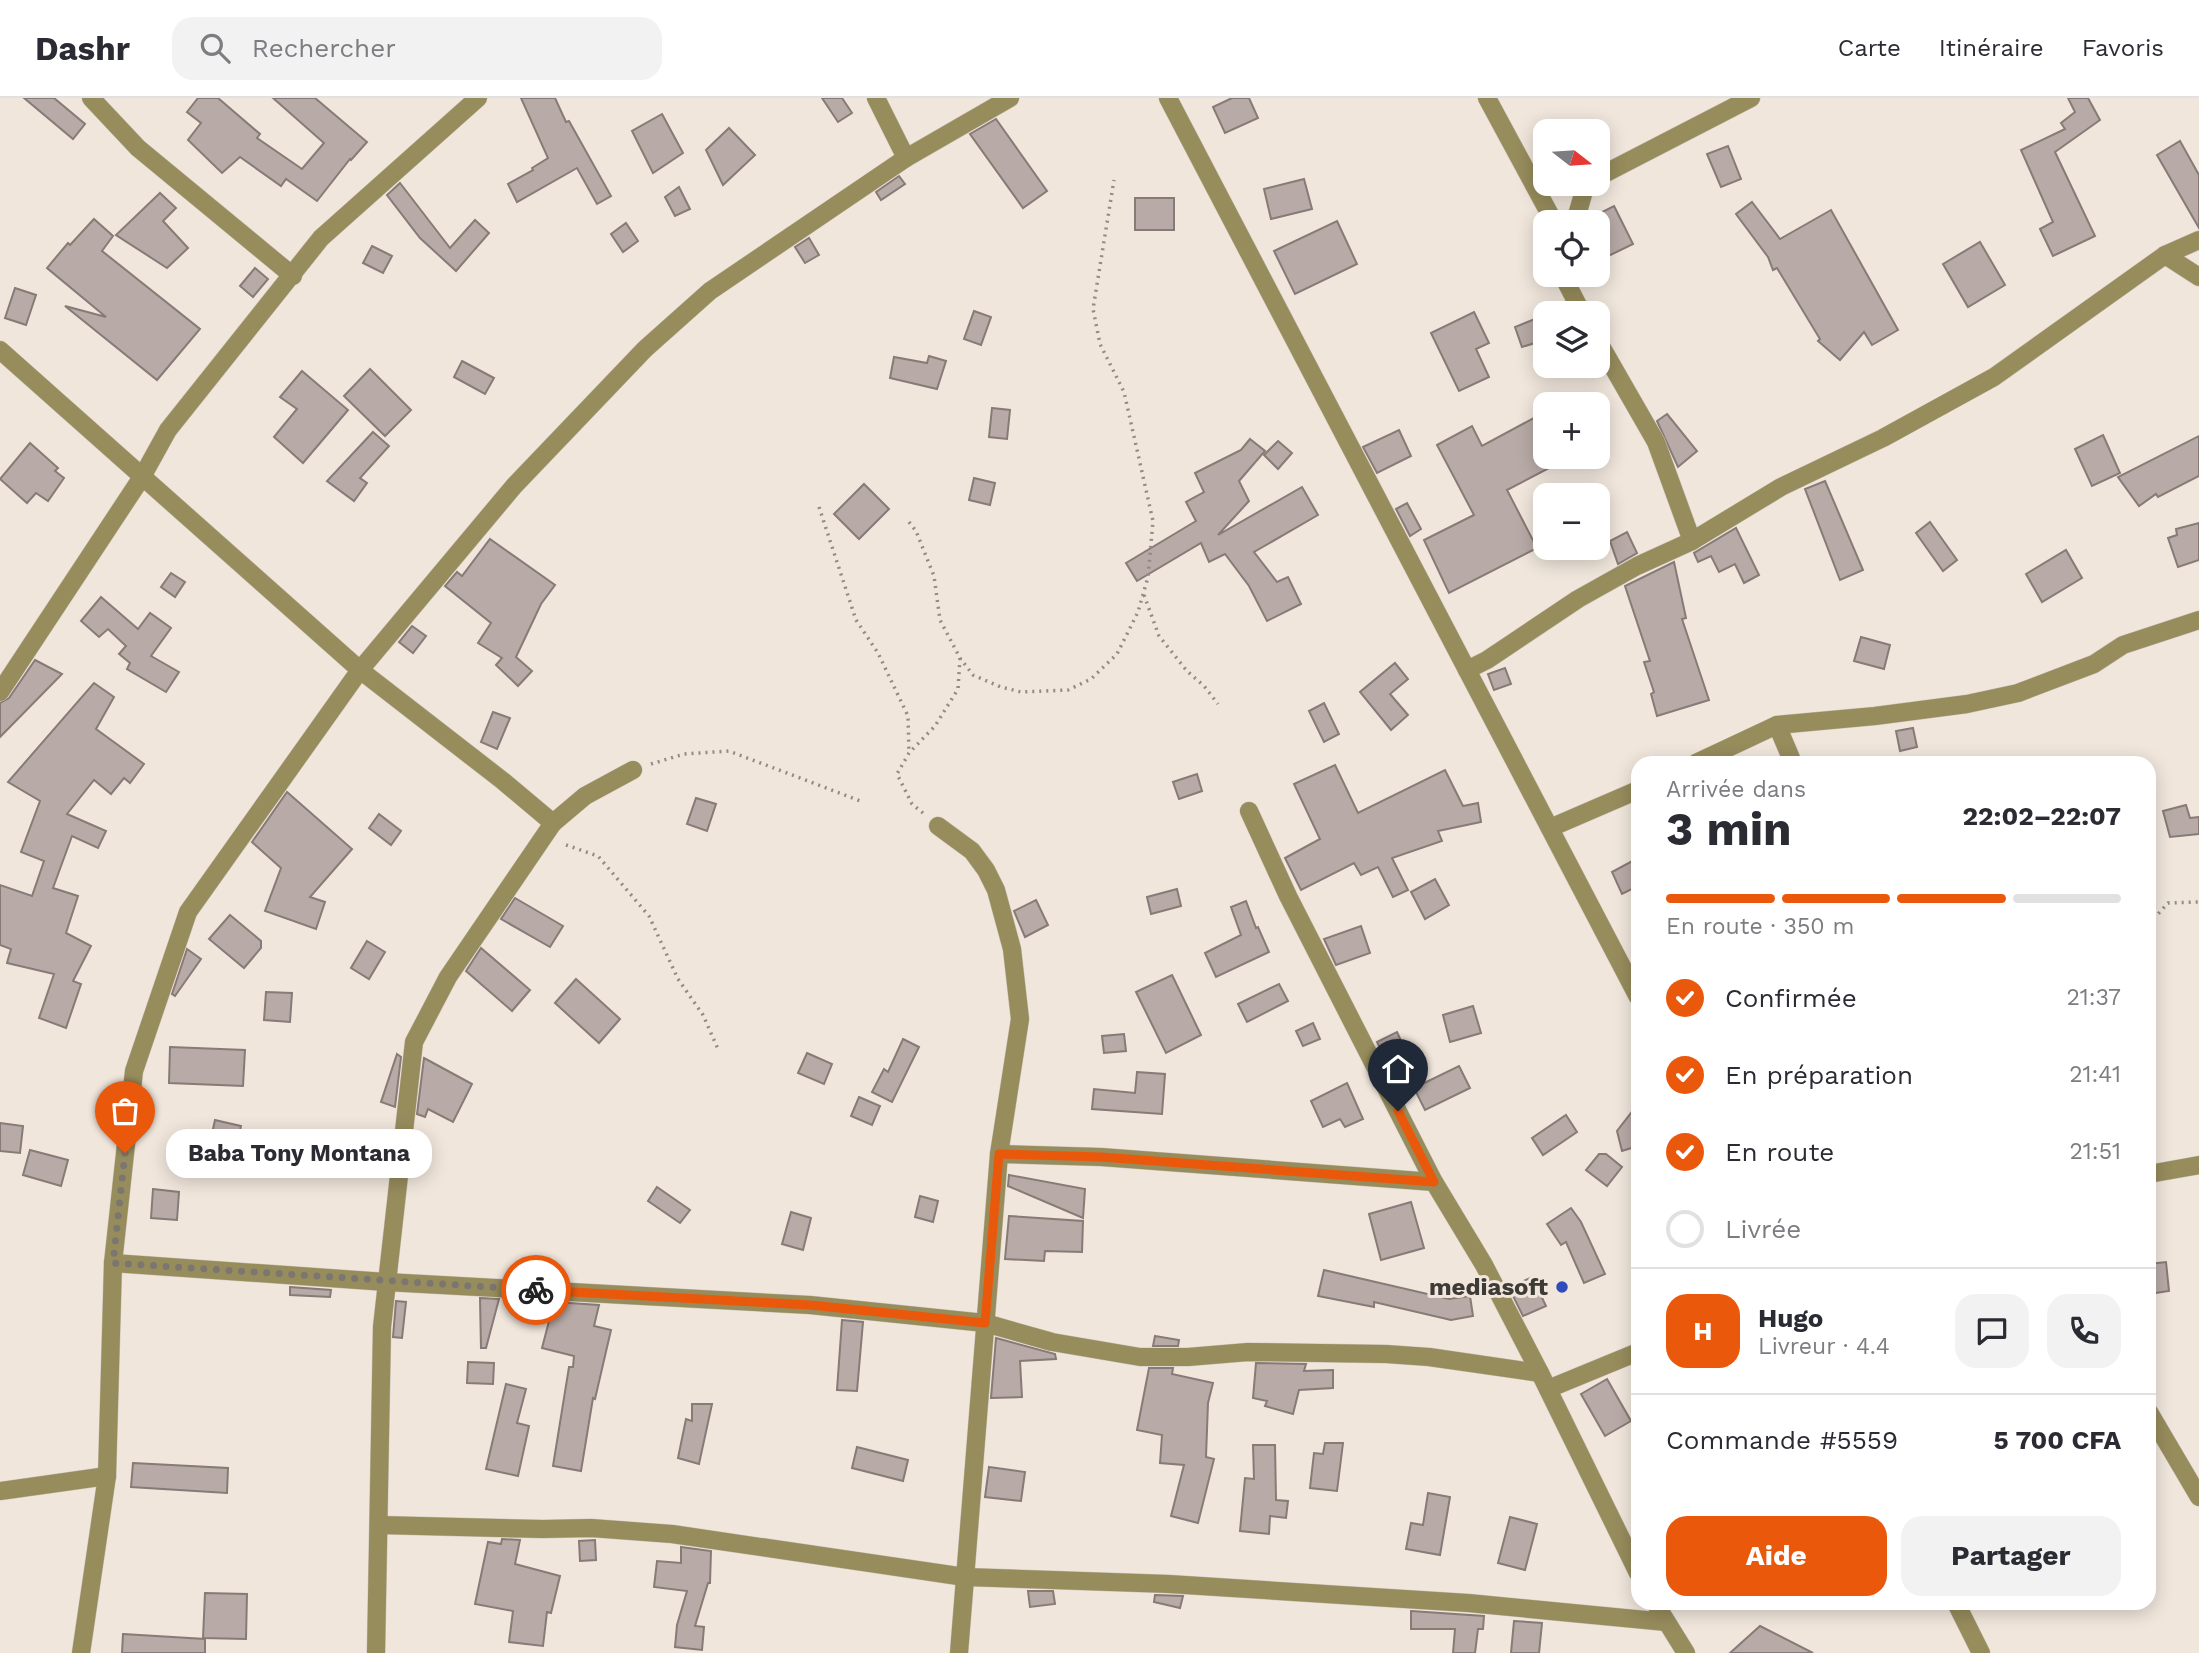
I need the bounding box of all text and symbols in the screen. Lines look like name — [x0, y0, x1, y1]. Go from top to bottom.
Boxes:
search box — [172, 17, 662, 80]
text: Dashr — [35, 29, 130, 68]
icon: search — [196, 29, 234, 67]
text: Rechercher — [252, 33, 396, 63]
text: Carte — [1838, 34, 1901, 62]
text: Itinéraire — [1939, 34, 2044, 62]
text: Favoris — [2082, 34, 2164, 62]
north arrow — [1533, 119, 1610, 196]
map controls — [1533, 119, 1610, 560]
button: locate — [1533, 210, 1610, 287]
button: layers — [1533, 301, 1610, 378]
button: + — [1533, 392, 1610, 469]
button: − — [1533, 483, 1610, 560]
text: Arrivée dans — [1666, 776, 1806, 803]
text: 22:02–22:07 — [1963, 801, 2121, 831]
text: 3 min — [1666, 802, 1792, 856]
text: En route · 350 m — [1666, 913, 1854, 940]
icon: check — [1666, 979, 1704, 1017]
text: Confirmée — [1725, 983, 1857, 1013]
text: 21:37 — [2066, 984, 2121, 1011]
pin — [1368, 1039, 1428, 1111]
icon: home — [1379, 1050, 1417, 1088]
icon: check — [1666, 1056, 1704, 1094]
text: En préparation — [1725, 1060, 1913, 1090]
text: 21:41 — [2069, 1061, 2121, 1088]
pin — [95, 1081, 155, 1153]
icon: bag — [106, 1092, 144, 1130]
callout: Baba Tony Montana — [167, 1128, 433, 1178]
icon: check — [1666, 1133, 1704, 1171]
text: En route — [1725, 1137, 1834, 1167]
text: 21:51 — [2069, 1138, 2121, 1165]
text: Baba Tony Montana — [188, 1140, 410, 1167]
text: Livrée — [1725, 1214, 1801, 1244]
courier — [501, 1255, 571, 1325]
icon: bike — [517, 1271, 555, 1309]
place label: mediasoft — [1429, 1273, 1549, 1301]
marker: mediasoft — [1554, 1279, 1570, 1295]
button: chat — [1955, 1294, 2029, 1368]
button: phone — [2047, 1294, 2121, 1368]
text: Hugo — [1758, 1303, 1823, 1333]
text: H — [1693, 1316, 1713, 1346]
text: Livreur · 4.4 — [1758, 1333, 1890, 1360]
text: Commande #5559 — [1666, 1425, 1898, 1455]
text: 5 700 CFA — [1994, 1425, 2121, 1455]
button: Aide — [1666, 1516, 1887, 1596]
button: Partager — [1901, 1516, 2121, 1596]

